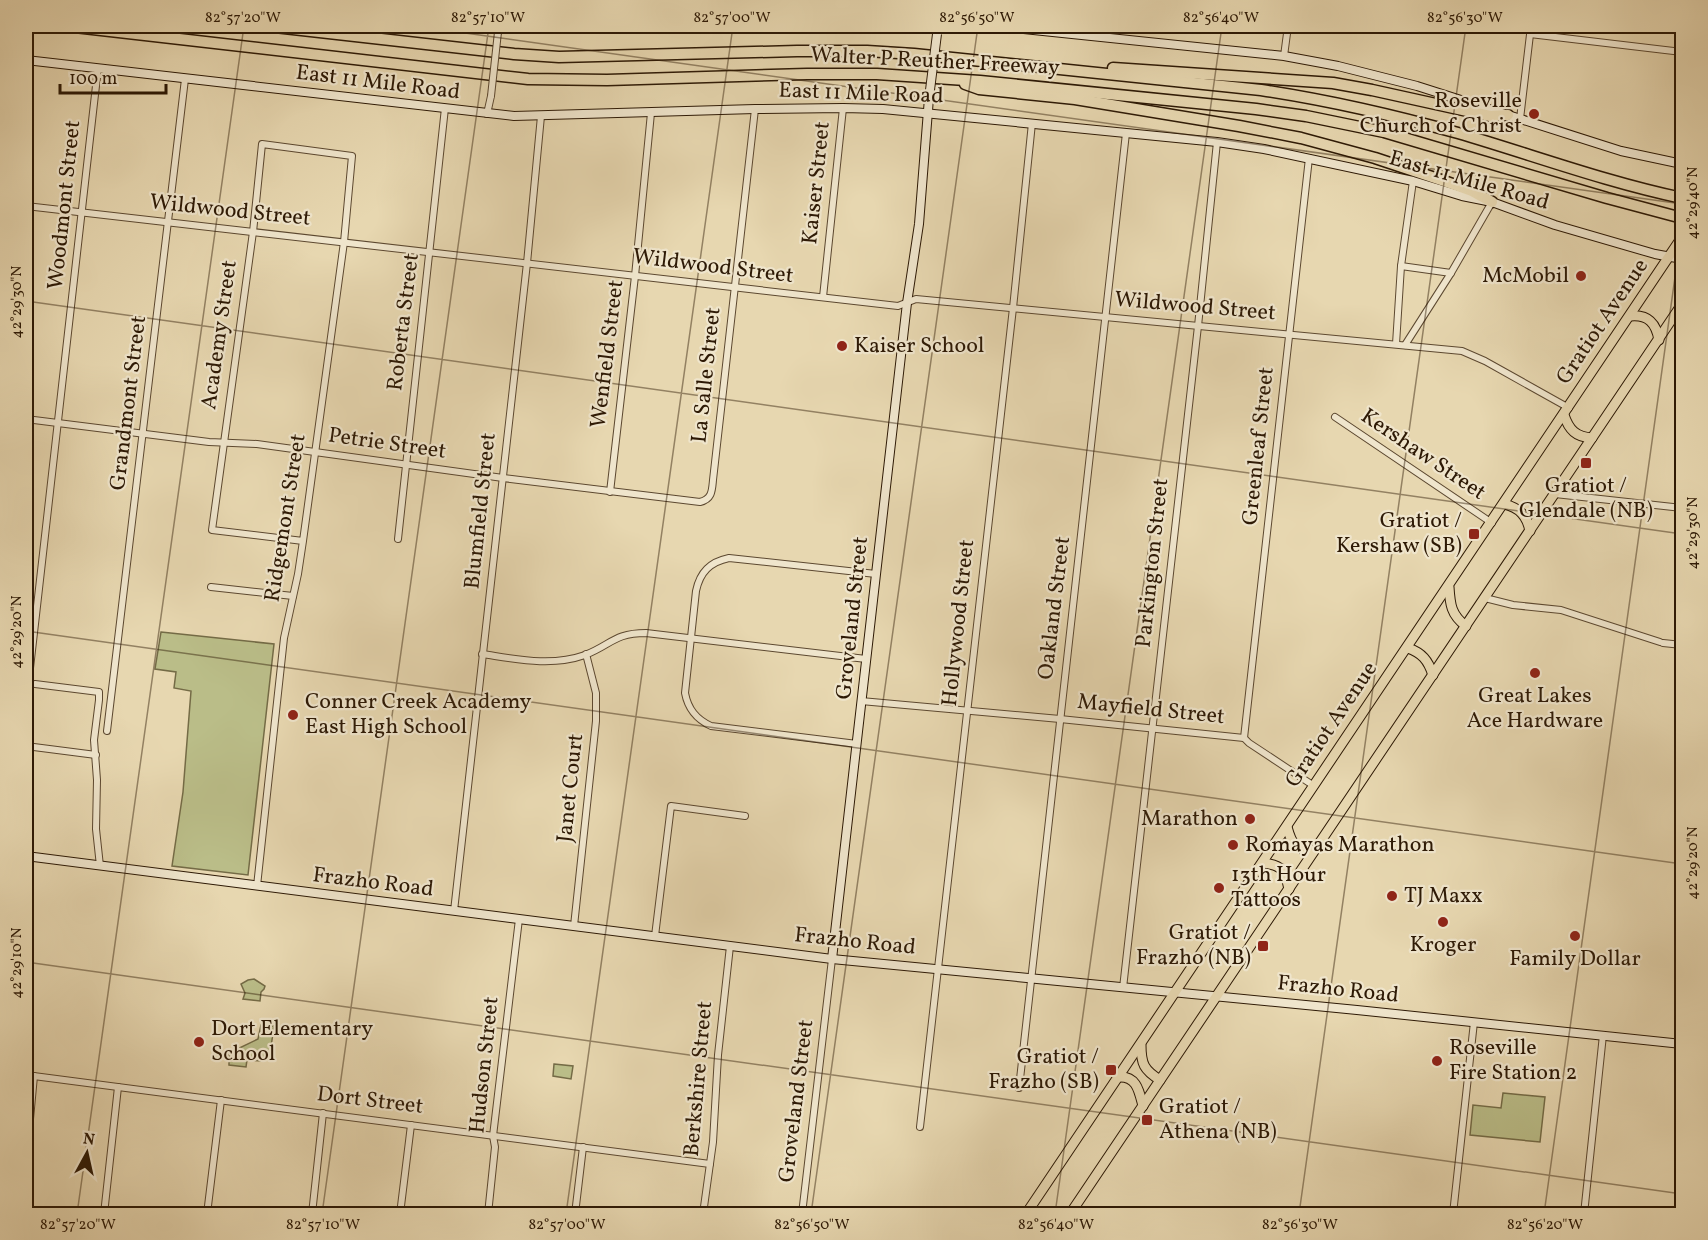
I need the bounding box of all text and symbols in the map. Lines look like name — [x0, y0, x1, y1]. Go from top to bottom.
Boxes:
text: 82°57'20"W — [205, 8, 281, 29]
text: 82°57'10"W — [451, 8, 525, 29]
text: 82°57'00"W — [693, 8, 771, 29]
text: 82°56'50"W — [939, 8, 1015, 29]
text: 82°56'40"W — [1183, 8, 1259, 29]
text: 82°56'30"W — [1427, 8, 1503, 29]
street label: Walter P Reuther Freeway — [809, 40, 1061, 84]
scale bar — [60, 57, 166, 95]
street label: East 11 Mile Road — [294, 58, 462, 108]
text: 100 m — [69, 67, 118, 92]
street label: East 11 Mile Road — [778, 76, 944, 112]
place label: Roseville Church of Christ — [1360, 86, 1522, 142]
marker: Roseville Church of Christ — [1527, 107, 1541, 121]
street label: Woodmont Street — [41, 118, 89, 291]
street label: Kaiser Street — [795, 120, 839, 246]
street label: East 11 Mile Road — [1385, 143, 1553, 219]
text: 42°29'40"N — [1683, 167, 1704, 239]
street label: Wildwood Street — [148, 187, 312, 235]
street label: Wildwood Street — [631, 242, 795, 292]
street label: Roberta Street — [380, 251, 428, 393]
street label: Gratiot Avenue — [1549, 253, 1657, 391]
street label: Academy Street — [194, 258, 246, 412]
place label: McMobil — [1482, 261, 1569, 292]
text: 42°29'30"N — [7, 266, 28, 338]
marker: McMobil — [1574, 269, 1588, 283]
street label: Wenfield Street — [584, 278, 633, 430]
street label: Wildwood Street — [1113, 285, 1277, 330]
street label: La Salle Street — [684, 305, 730, 444]
street label: Grandmont Street — [103, 314, 155, 492]
place label: Kaiser School — [854, 331, 984, 362]
marker: Kaiser School — [835, 339, 849, 353]
street label: Greenleaf Street — [1235, 365, 1283, 527]
street label: Kershaw Street — [1354, 402, 1492, 509]
street label: Petrie Street — [326, 420, 448, 468]
street label: Ridgemont Street — [257, 431, 315, 604]
street label: Blumfield Street — [457, 431, 505, 591]
marker: Gratiot / Glendale (NB) — [1579, 456, 1593, 470]
place label: Gratiot / Glendale (NB) — [1519, 471, 1653, 527]
street label: Parkington Street — [1129, 476, 1177, 649]
text: 42°29'30"N — [1683, 497, 1704, 569]
place label: Gratiot / Kershaw (SB) — [1336, 506, 1462, 562]
marker: Gratiot / Kershaw (SB) — [1467, 527, 1481, 541]
street label: Oakland Street — [1031, 534, 1079, 681]
street label: Groveland Street — [829, 535, 877, 701]
street label: Hollywood Street — [935, 538, 983, 708]
text: 42°29'20"N — [7, 595, 28, 669]
street label: Gratiot Avenue — [1278, 656, 1386, 794]
marker: Great Lakes Ace Hardware — [1528, 666, 1542, 680]
place label: Great Lakes Ace Hardware — [1467, 681, 1603, 737]
place label: Conner Creek Academy East High School — [305, 687, 531, 743]
street label: Mayfield Street — [1076, 687, 1226, 733]
marker: Conner Creek Academy East High School — [286, 708, 300, 722]
street label: Janet Court — [550, 732, 592, 844]
place label: Marathon — [1141, 804, 1238, 835]
marker: Marathon — [1243, 812, 1257, 826]
text: 42°29'20"N — [1683, 826, 1704, 900]
place label: Romayas Marathon — [1245, 830, 1435, 861]
marker: Romayas Marathon — [1226, 838, 1240, 852]
street label: Frazho Road — [311, 860, 435, 906]
place label: 13th Hour Tattoos — [1231, 860, 1326, 916]
marker: 13th Hour Tattoos — [1212, 881, 1226, 895]
place label: TJ Maxx — [1404, 881, 1483, 912]
marker: TJ Maxx — [1385, 889, 1399, 903]
marker: Kroger — [1436, 915, 1450, 929]
place label: Gratiot / Frazho (NB) — [1136, 918, 1251, 974]
street label: Frazho Road — [793, 920, 917, 964]
text: 42°29'10"N — [7, 927, 28, 999]
marker: Family Dollar — [1568, 929, 1582, 943]
place label: Kroger — [1410, 930, 1476, 961]
marker: Gratiot / Frazho (NB) — [1256, 939, 1270, 953]
place label: Family Dollar — [1509, 944, 1641, 975]
street label: Frazho Road — [1276, 968, 1400, 1012]
street label: Hudson Street — [462, 995, 508, 1135]
street label: Berkshire Street — [677, 1000, 721, 1158]
place label: Dort Elementary School — [211, 1014, 373, 1070]
street label: Groveland Street — [772, 1018, 822, 1184]
place label: Roseville Fire Station 2 — [1449, 1033, 1577, 1089]
marker: Dort Elementary School — [192, 1035, 206, 1049]
place label: Gratiot / Frazho (SB) — [988, 1042, 1099, 1098]
marker: Roseville Fire Station 2 — [1430, 1054, 1444, 1068]
marker: Gratiot / Frazho (SB) — [1104, 1063, 1118, 1077]
street label: Dort Street — [315, 1079, 425, 1123]
place label: Gratiot / Athena (NB) — [1159, 1092, 1277, 1148]
marker: Gratiot / Athena (NB) — [1140, 1113, 1154, 1127]
north arrow — [57, 1123, 117, 1183]
text: N — [82, 1128, 96, 1152]
text: 82°57'20"W — [40, 1215, 116, 1236]
text: 82°57'10"W — [286, 1215, 360, 1236]
text: 82°57'00"W — [528, 1215, 606, 1236]
text: 82°56'50"W — [774, 1215, 850, 1236]
text: 82°56'40"W — [1018, 1215, 1094, 1236]
text: 82°56'30"W — [1262, 1215, 1338, 1236]
text: 82°56'20"W — [1507, 1215, 1583, 1236]

